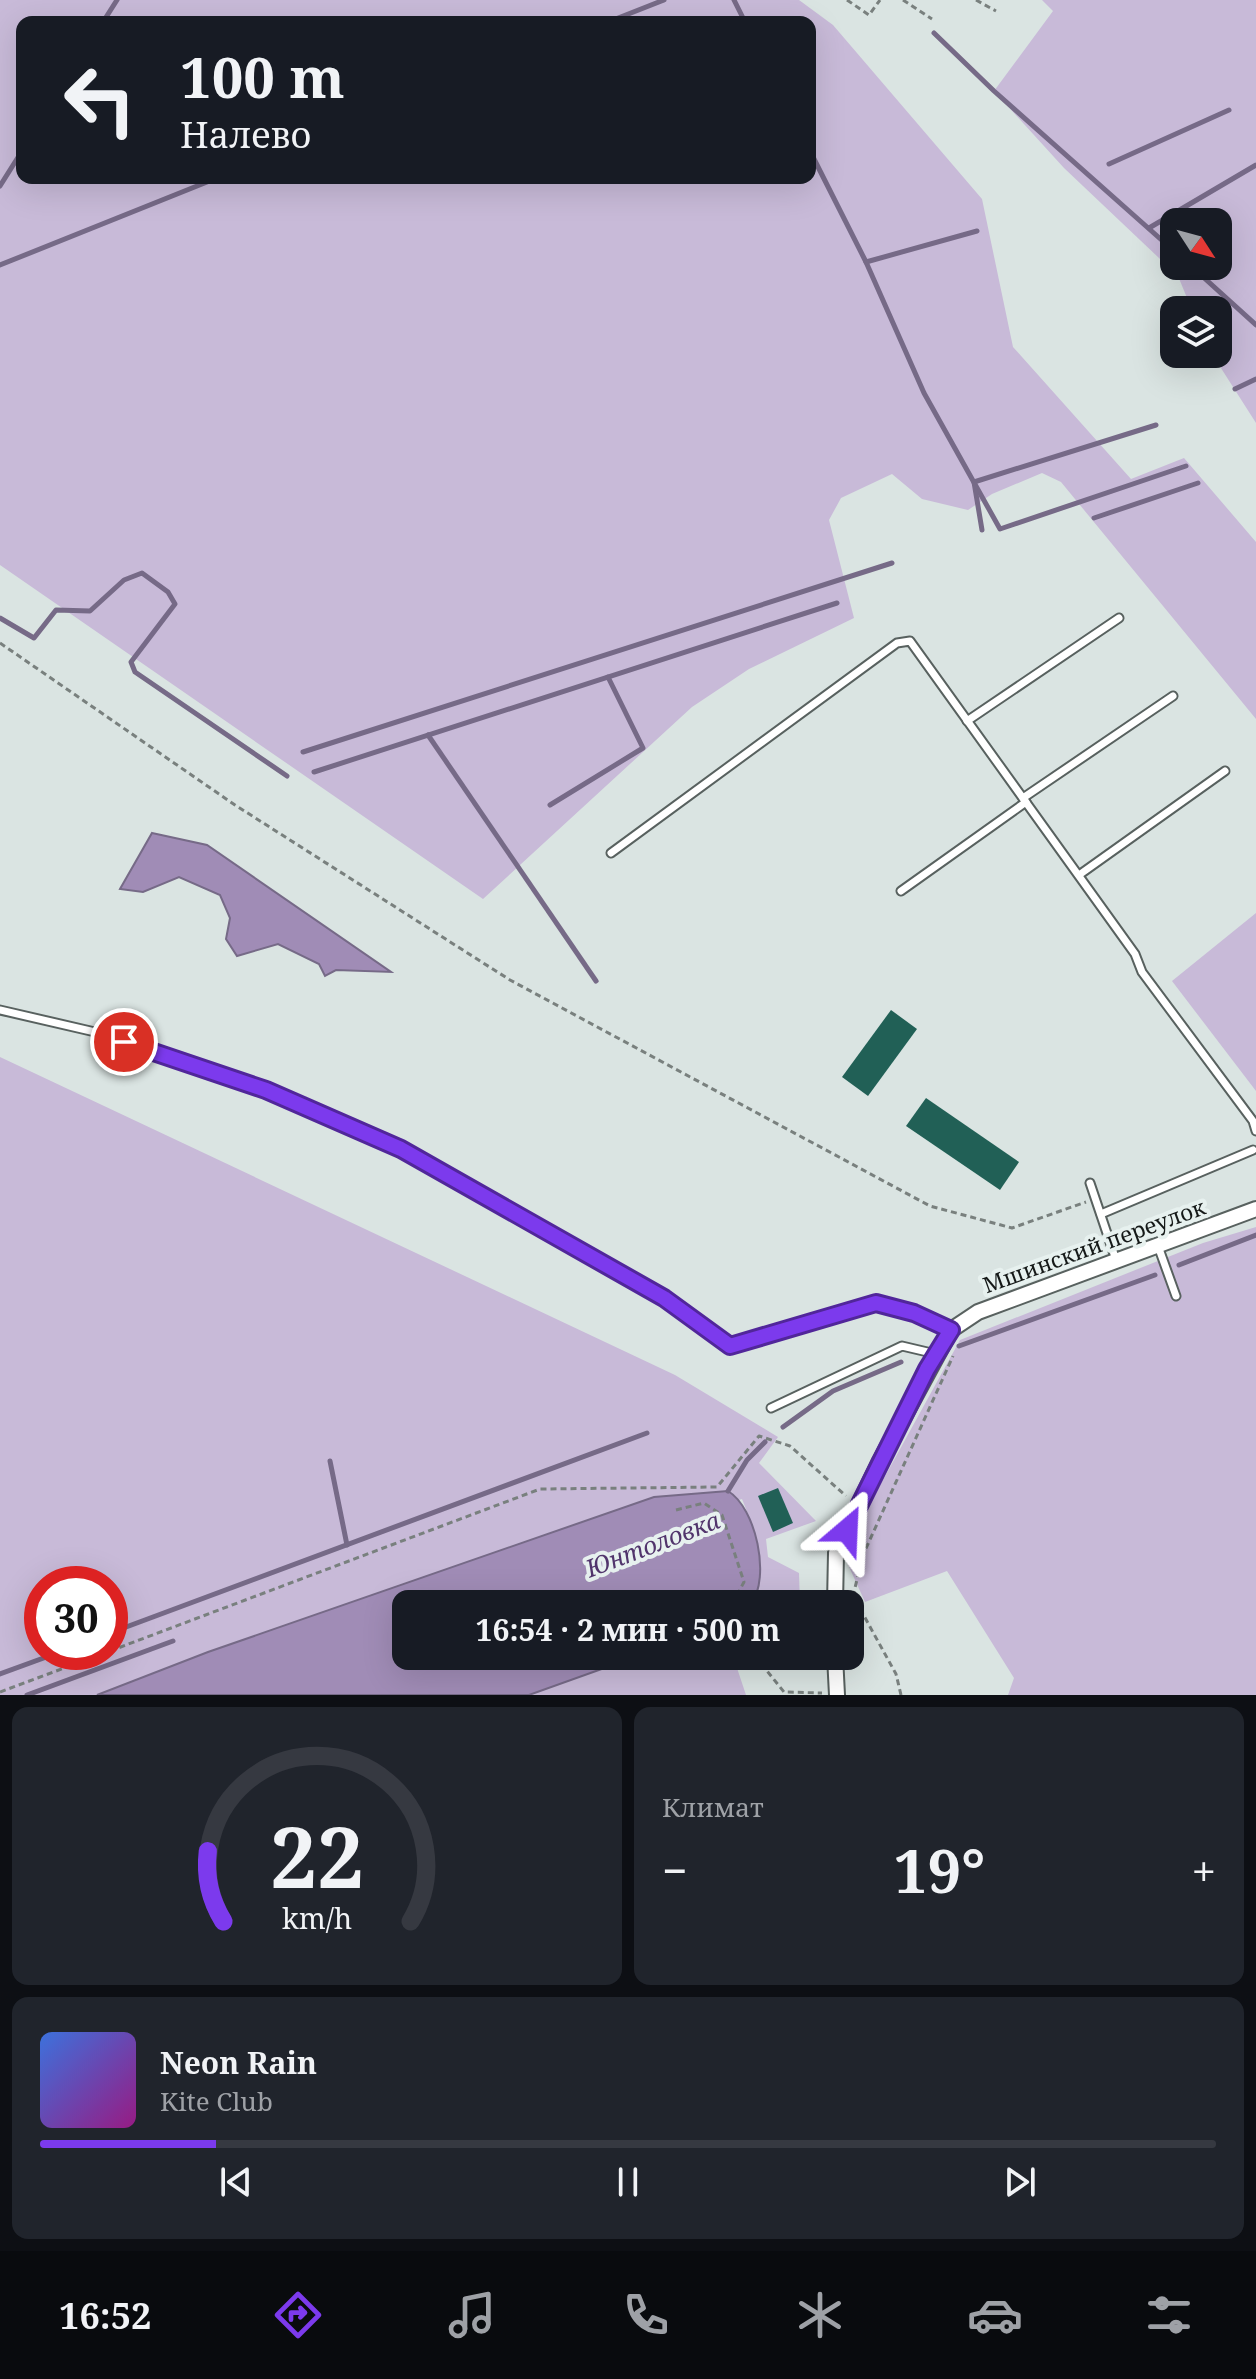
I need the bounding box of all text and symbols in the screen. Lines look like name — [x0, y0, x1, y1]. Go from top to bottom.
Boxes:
text: 100 m — [180, 38, 345, 114]
icon: left — [48, 48, 152, 152]
text: Налево — [180, 110, 311, 159]
north arrow — [1160, 208, 1232, 280]
map controls — [1160, 208, 1232, 368]
button: layers — [1160, 296, 1232, 368]
pin — [90, 1008, 158, 1076]
icon: arrive — [102, 1020, 146, 1064]
street label: Мшинский переулок — [978, 1191, 1210, 1299]
position arrow — [805, 1488, 889, 1572]
water label: Юнтоловка — [580, 1503, 725, 1585]
speed limit sign: 30 — [24, 1566, 128, 1670]
text: 16:54 · 2 мин · 500 m — [476, 1609, 780, 1650]
text: Климат — [662, 1789, 764, 1825]
text: 22 — [270, 1799, 364, 1912]
text: 19° — [894, 1829, 985, 1911]
text: − — [662, 1840, 687, 1900]
text: + — [1191, 1840, 1216, 1900]
text: km/h — [282, 1898, 352, 1937]
text: Neon Rain — [160, 2042, 317, 2083]
text: Kite Club — [160, 2083, 273, 2119]
icon: previous — [214, 2160, 258, 2204]
icon: pause — [606, 2160, 650, 2204]
icon: next — [998, 2160, 1042, 2204]
icon: directions — [270, 2287, 326, 2343]
icon: music — [444, 2287, 500, 2343]
icon: phone — [618, 2287, 674, 2343]
icon: climate — [792, 2287, 848, 2343]
icon: car — [967, 2287, 1023, 2343]
icon: filters — [1141, 2287, 1197, 2343]
text: 16:52 — [59, 2291, 151, 2340]

